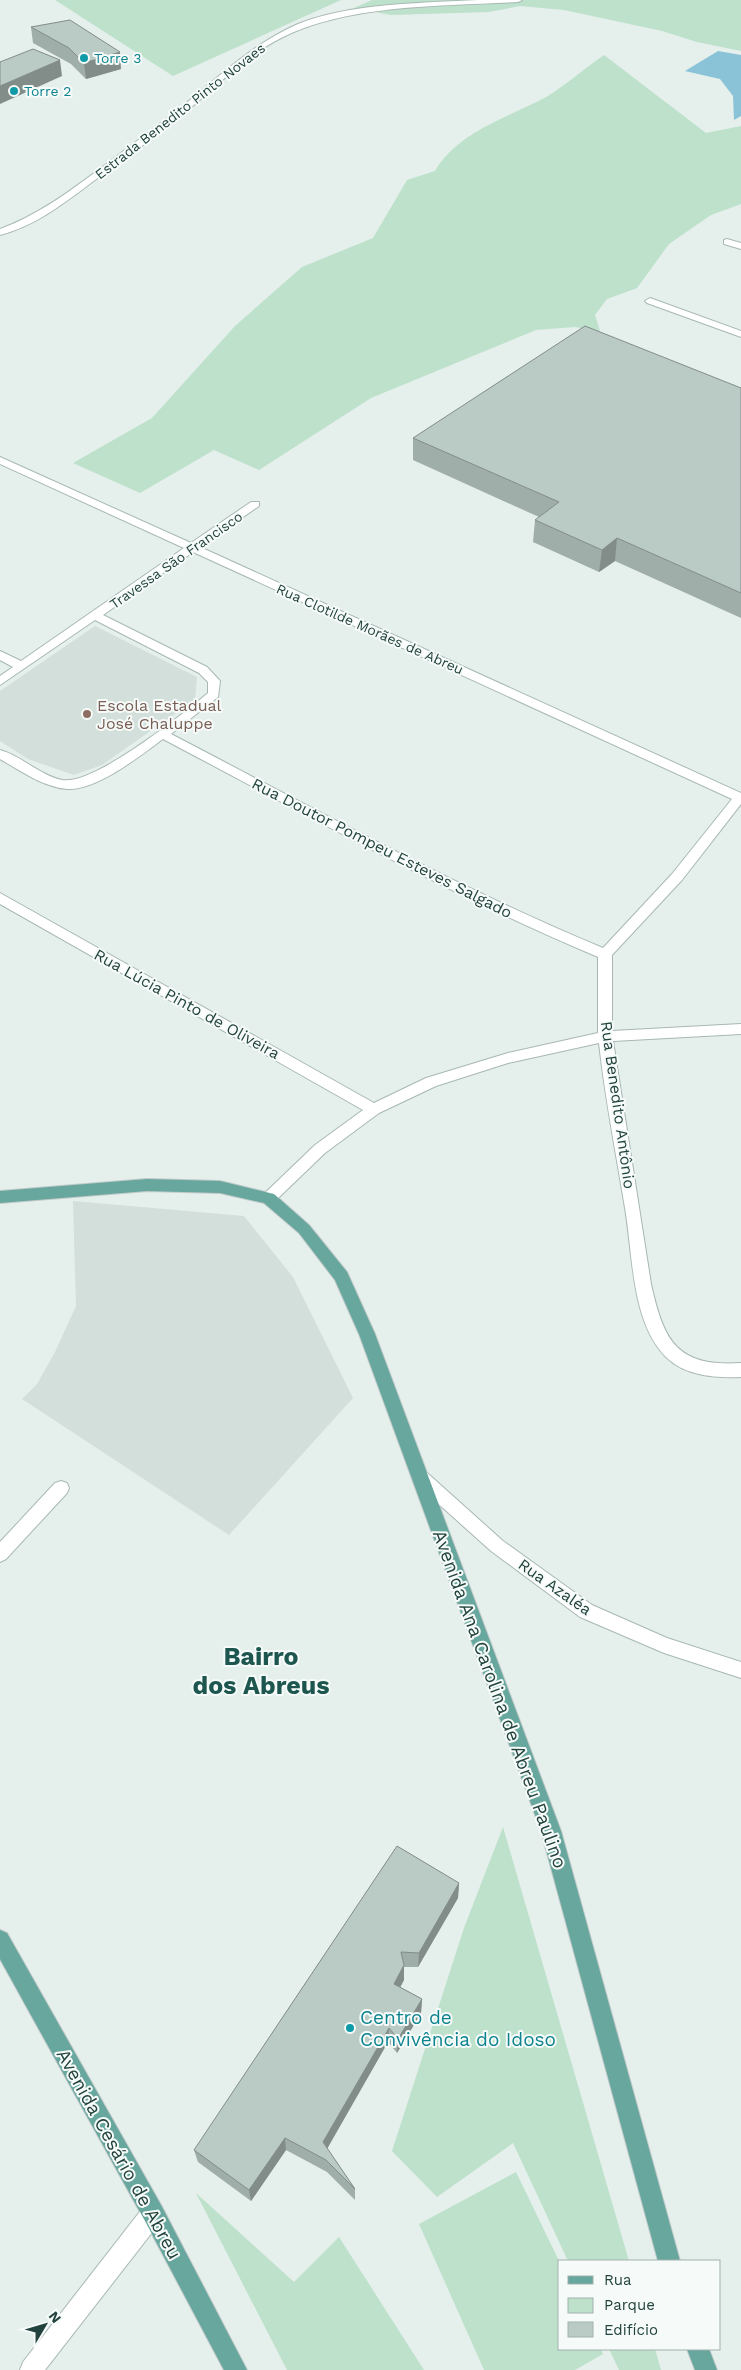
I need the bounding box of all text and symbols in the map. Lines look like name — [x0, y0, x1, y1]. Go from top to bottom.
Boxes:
street label: Estrada Benedito Pinto Novaes — [92, 40, 268, 182]
place label: Torre 3 — [94, 50, 142, 66]
marker: Torre 3 — [78, 52, 90, 64]
place label: Torre 2 — [24, 83, 72, 99]
marker: Torre 2 — [8, 85, 20, 97]
street label: Travessa São Francisco — [107, 508, 245, 612]
street label: Rua Clotilde Morães de Abreu — [274, 580, 466, 678]
place label: Escola Estadual José Chaluppe — [97, 696, 222, 733]
marker: Escola Estadual José Chaluppe — [81, 708, 93, 720]
street label: Rua Doutor Pompeu Esteves Salgado — [249, 774, 515, 922]
street label: Rua Lúcia Pinto de Oliveira — [91, 945, 283, 1063]
street label: Rua Benedito Antônio — [597, 1020, 639, 1190]
street label: Avenida Ana Carolina de Abreu Paulino — [428, 1527, 572, 1871]
street label: Rua Azaléa — [515, 1555, 595, 1619]
district label: Bairro dos Abreus — [192, 1642, 330, 1700]
place label: Centro de Convivência do Idoso — [360, 2006, 556, 2051]
marker: Centro de Convivência do Idoso — [344, 2022, 356, 2034]
street label: Avenida Cesário de Abreu — [52, 2045, 186, 2263]
legend — [558, 2260, 721, 2350]
text: Rua — [604, 2271, 632, 2289]
text: Parque — [604, 2296, 655, 2314]
north arrow — [20, 2300, 70, 2350]
text: N — [46, 2308, 65, 2326]
text: Edifício — [604, 2321, 658, 2339]

